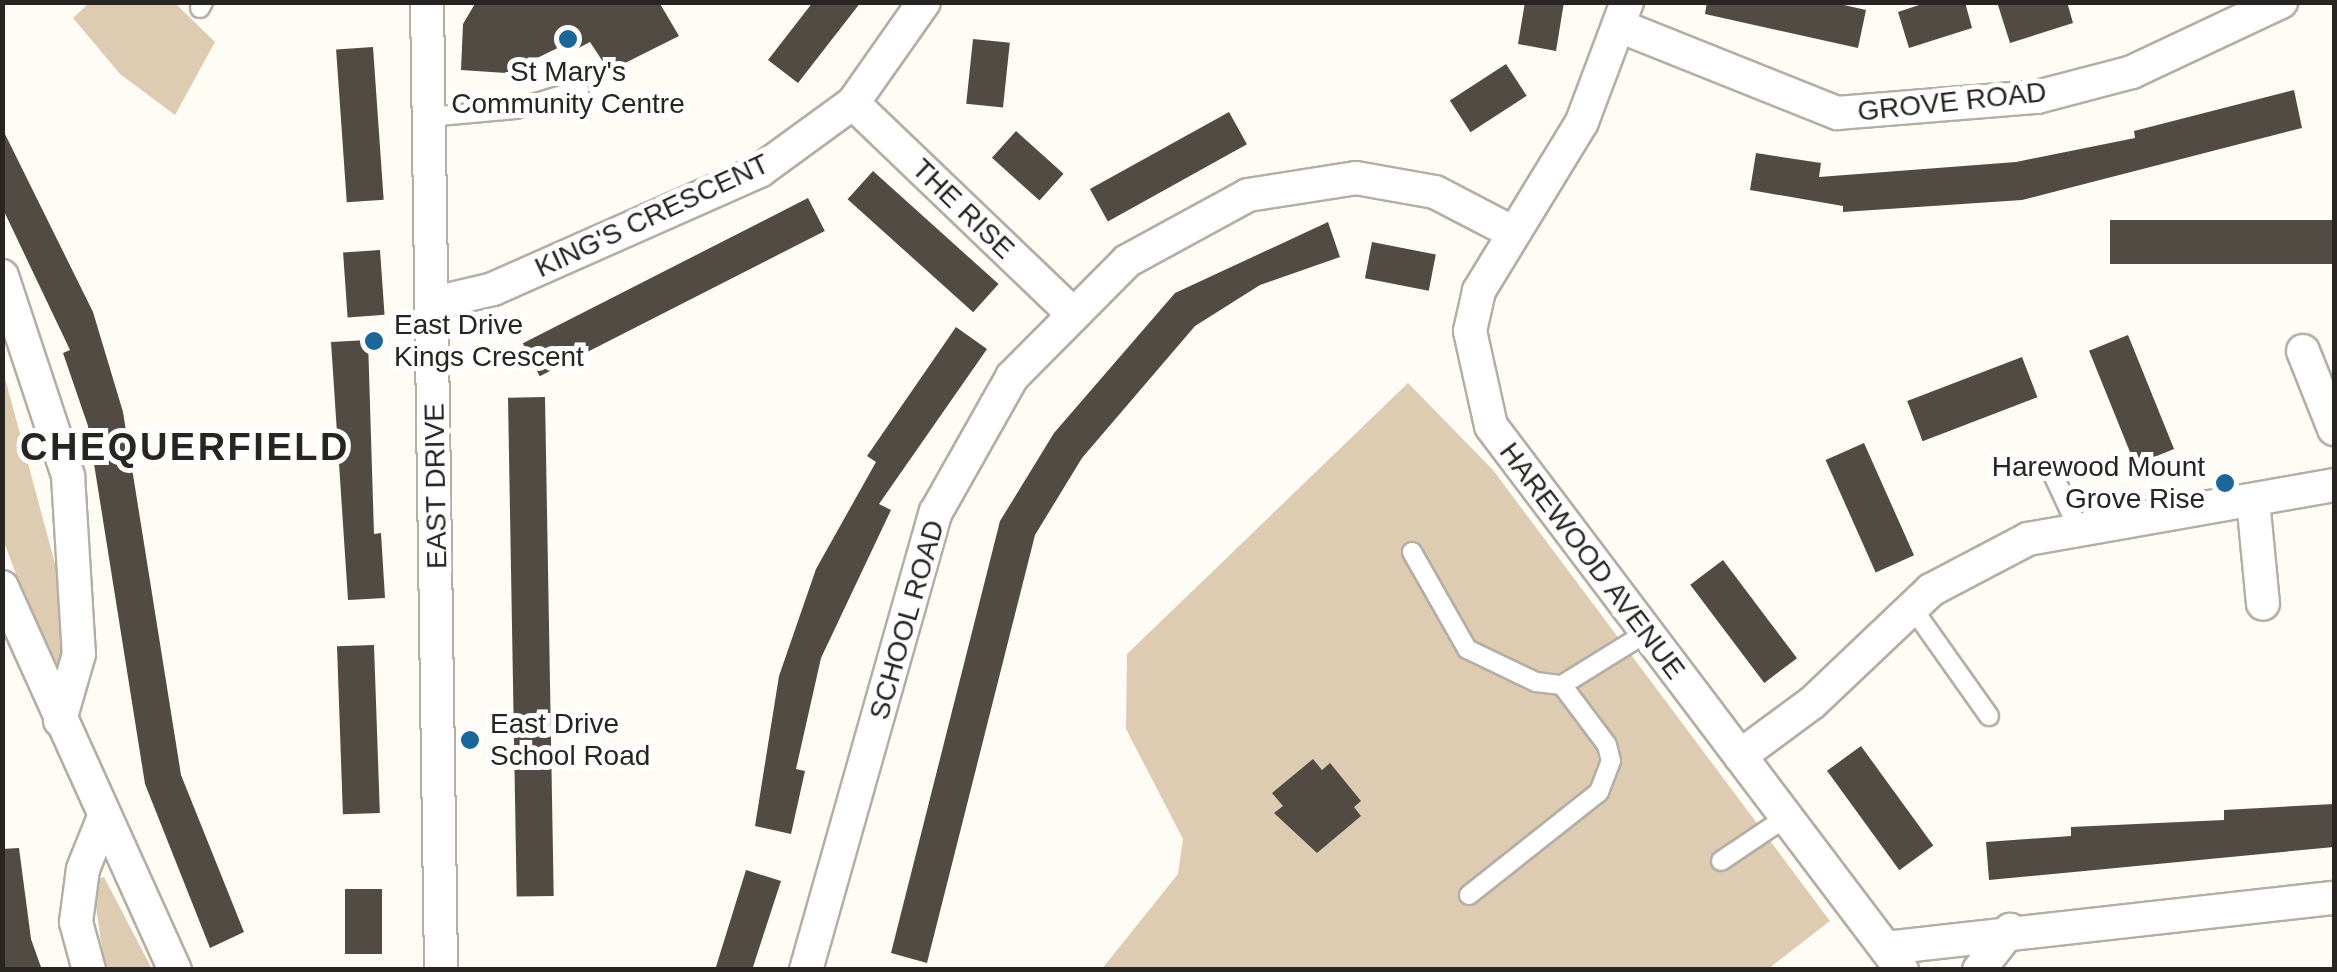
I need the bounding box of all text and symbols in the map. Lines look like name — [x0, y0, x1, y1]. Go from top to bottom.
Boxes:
marker: St Mary's Community Centre — [557, 28, 579, 50]
place label: St Mary's Community Centre — [451, 55, 685, 121]
street label: GROVE ROAD — [1856, 75, 2048, 129]
street label: KING'S CRESCENT — [530, 147, 774, 285]
street label: THE RISE — [905, 152, 1021, 266]
place label: East Drive Kings Crescent — [394, 308, 584, 374]
marker: East Drive Kings Crescent — [363, 330, 385, 352]
street label: EAST DRIVE — [418, 402, 454, 570]
district label: CHEQUERFIELD — [20, 425, 350, 471]
street label: HAREWOOD AVENUE — [1492, 436, 1692, 686]
place label: Harewood Mount Grove Rise — [1992, 450, 2205, 516]
marker: Harewood Mount Grove Rise — [2214, 472, 2236, 494]
street label: SCHOOL ROAD — [862, 516, 952, 724]
place label: East Drive School Road — [490, 707, 650, 773]
marker: East Drive School Road — [459, 729, 481, 751]

